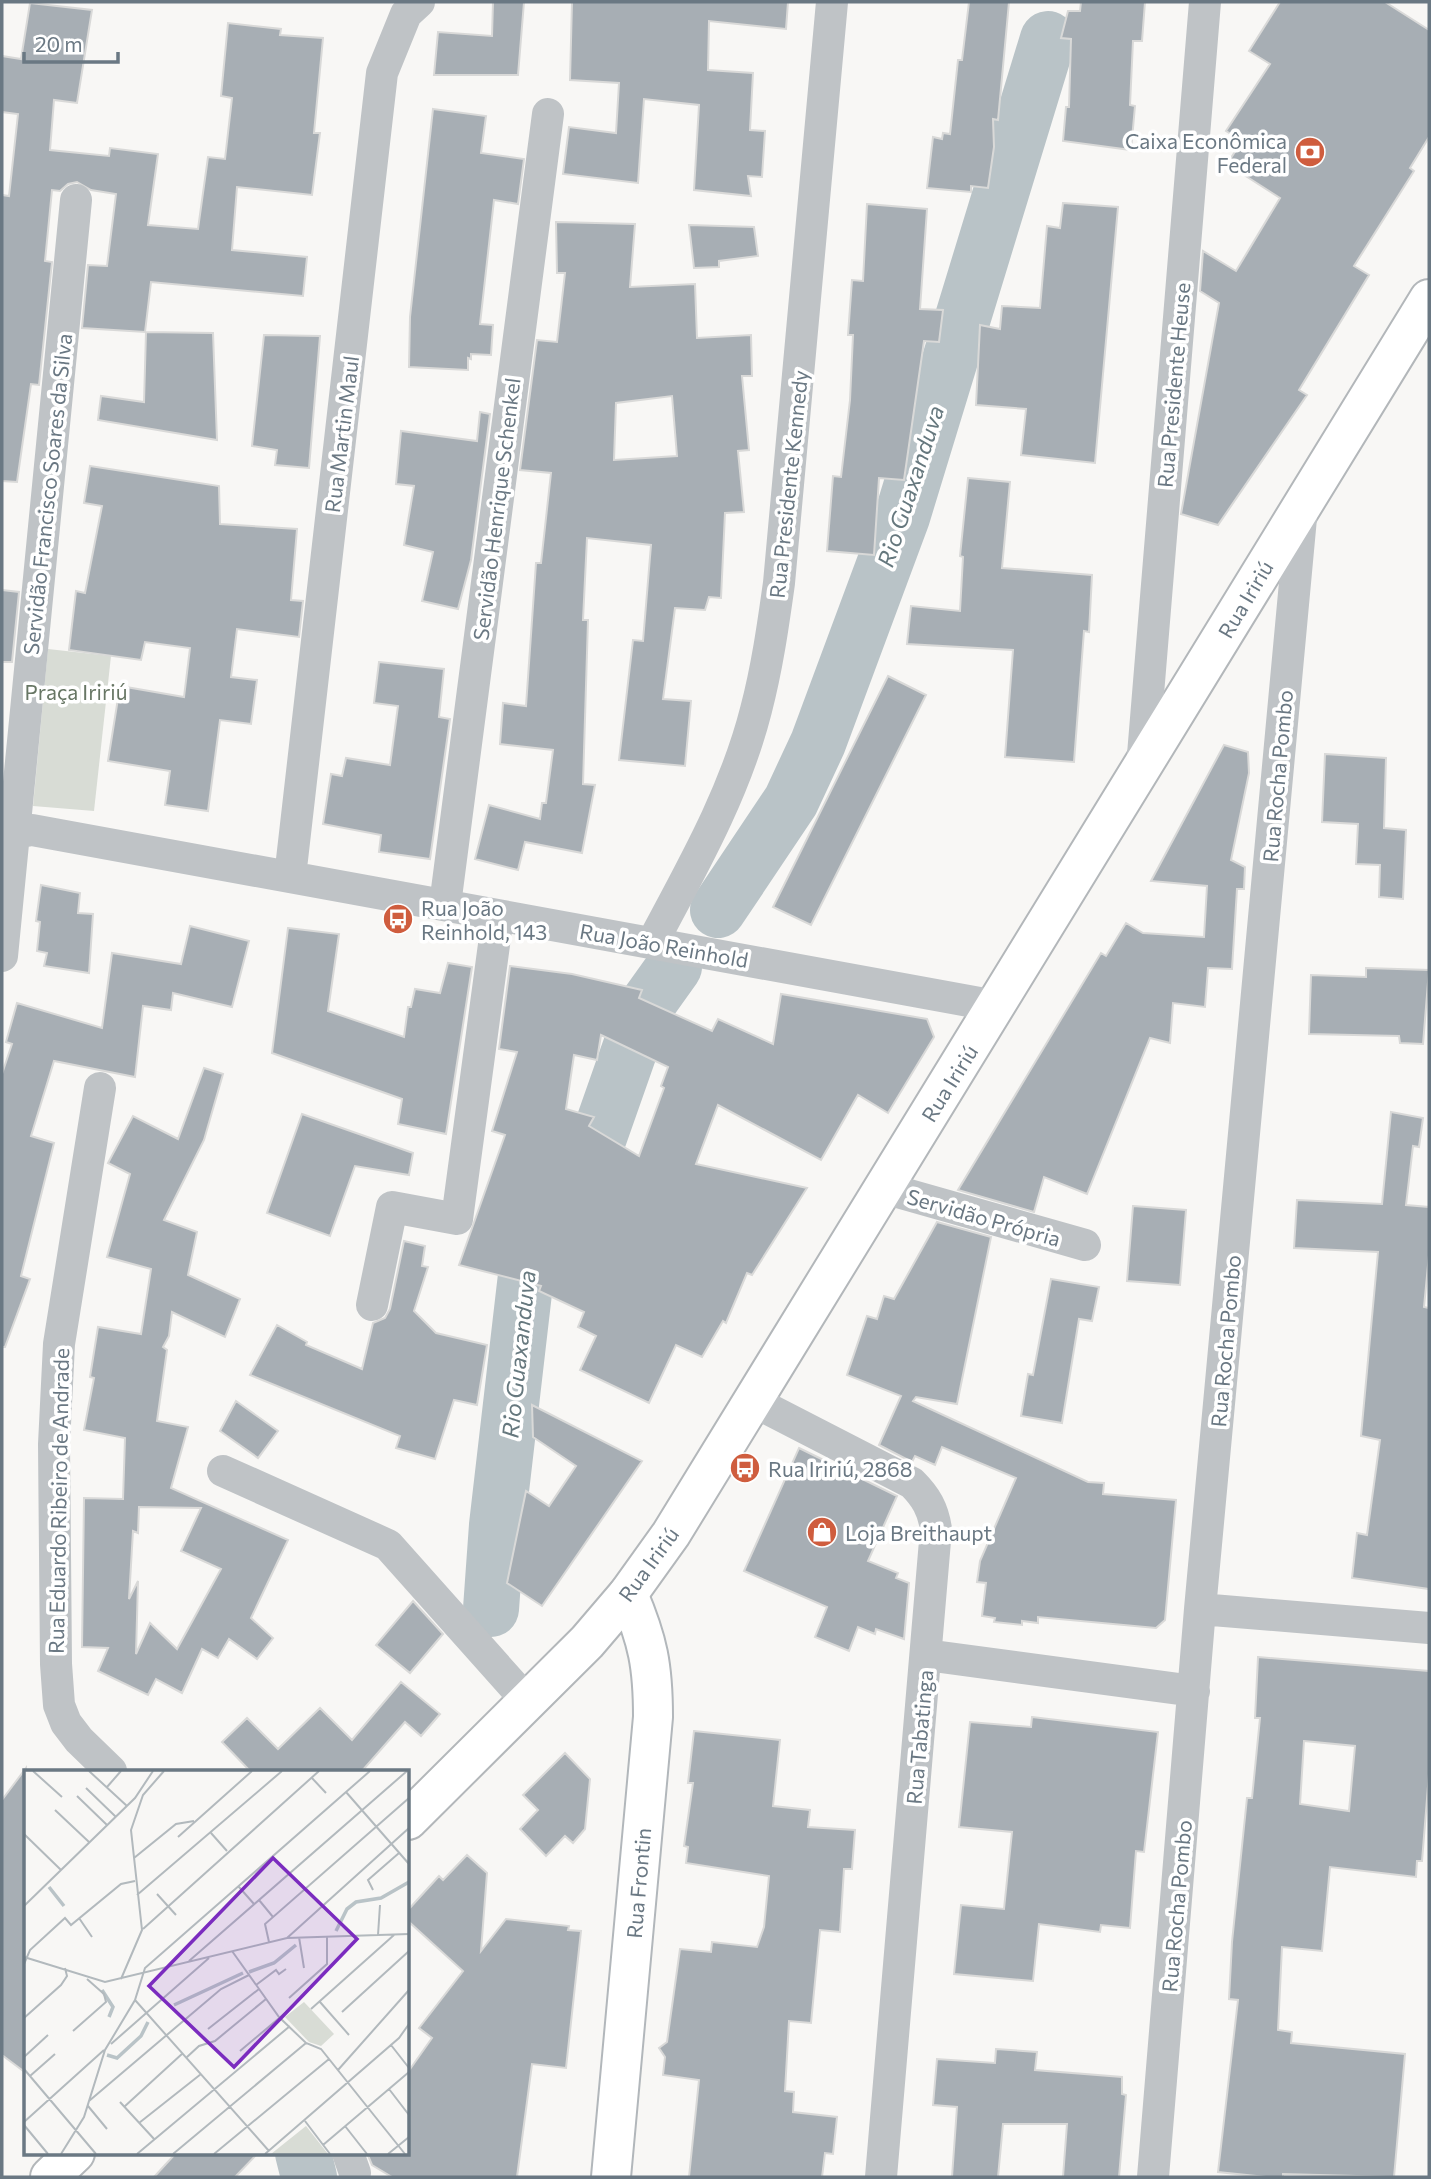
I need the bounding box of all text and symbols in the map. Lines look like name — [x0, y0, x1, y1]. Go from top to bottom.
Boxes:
scale bar — [24, 21, 119, 65]
text: 20 m — [35, 31, 83, 56]
place label: Caixa Econômica Federal — [1125, 128, 1287, 177]
bank icon: Caixa Econômica Federal — [1293, 135, 1327, 169]
street label: Rua Presidente Heuse — [1152, 281, 1194, 489]
street label: Servidão Francisco Soares da Silva — [18, 332, 76, 656]
street label: Rua Martin Maul — [319, 354, 363, 514]
street label: Rua Presidente Kennedy — [764, 369, 812, 599]
street label: Servidão Henrique Schenkel — [467, 376, 525, 642]
water label: Rio Guaxanduva — [871, 402, 949, 570]
street label: Rua Iririú — [1212, 556, 1278, 642]
park label: Praça Iririú — [25, 679, 127, 704]
street label: Rua Rocha Pombo — [1257, 689, 1297, 863]
place label: Rua João Reinhold, 143 — [421, 895, 547, 944]
bus stop icon: Rua João Reinhold, 143 — [381, 902, 415, 936]
street label: Rua João Reinhold — [578, 918, 750, 972]
street label: Rua Iririú — [916, 1040, 982, 1126]
street label: Servidão Própria — [904, 1183, 1064, 1251]
street label: Rua Rocha Pombo — [1205, 1254, 1245, 1428]
water label: Rio Guaxanduva — [495, 1269, 541, 1439]
street label: Rua Eduardo Ribeiro de Andrade — [43, 1348, 73, 1654]
bus stop icon: Rua Iririú, 2868 — [728, 1451, 762, 1485]
place label: Rua Iririú, 2868 — [768, 1456, 913, 1481]
shop icon: Loja Breithaupt — [805, 1515, 839, 1549]
place label: Loja Breithaupt — [845, 1520, 992, 1545]
street label: Rua Iririú — [613, 1522, 683, 1606]
street label: Rua Tabatinga — [901, 1669, 937, 1805]
inset map — [24, 1770, 410, 2154]
street label: Rua Rocha Pombo — [1156, 1819, 1196, 1993]
street label: Rua Frontin — [621, 1827, 655, 1939]

